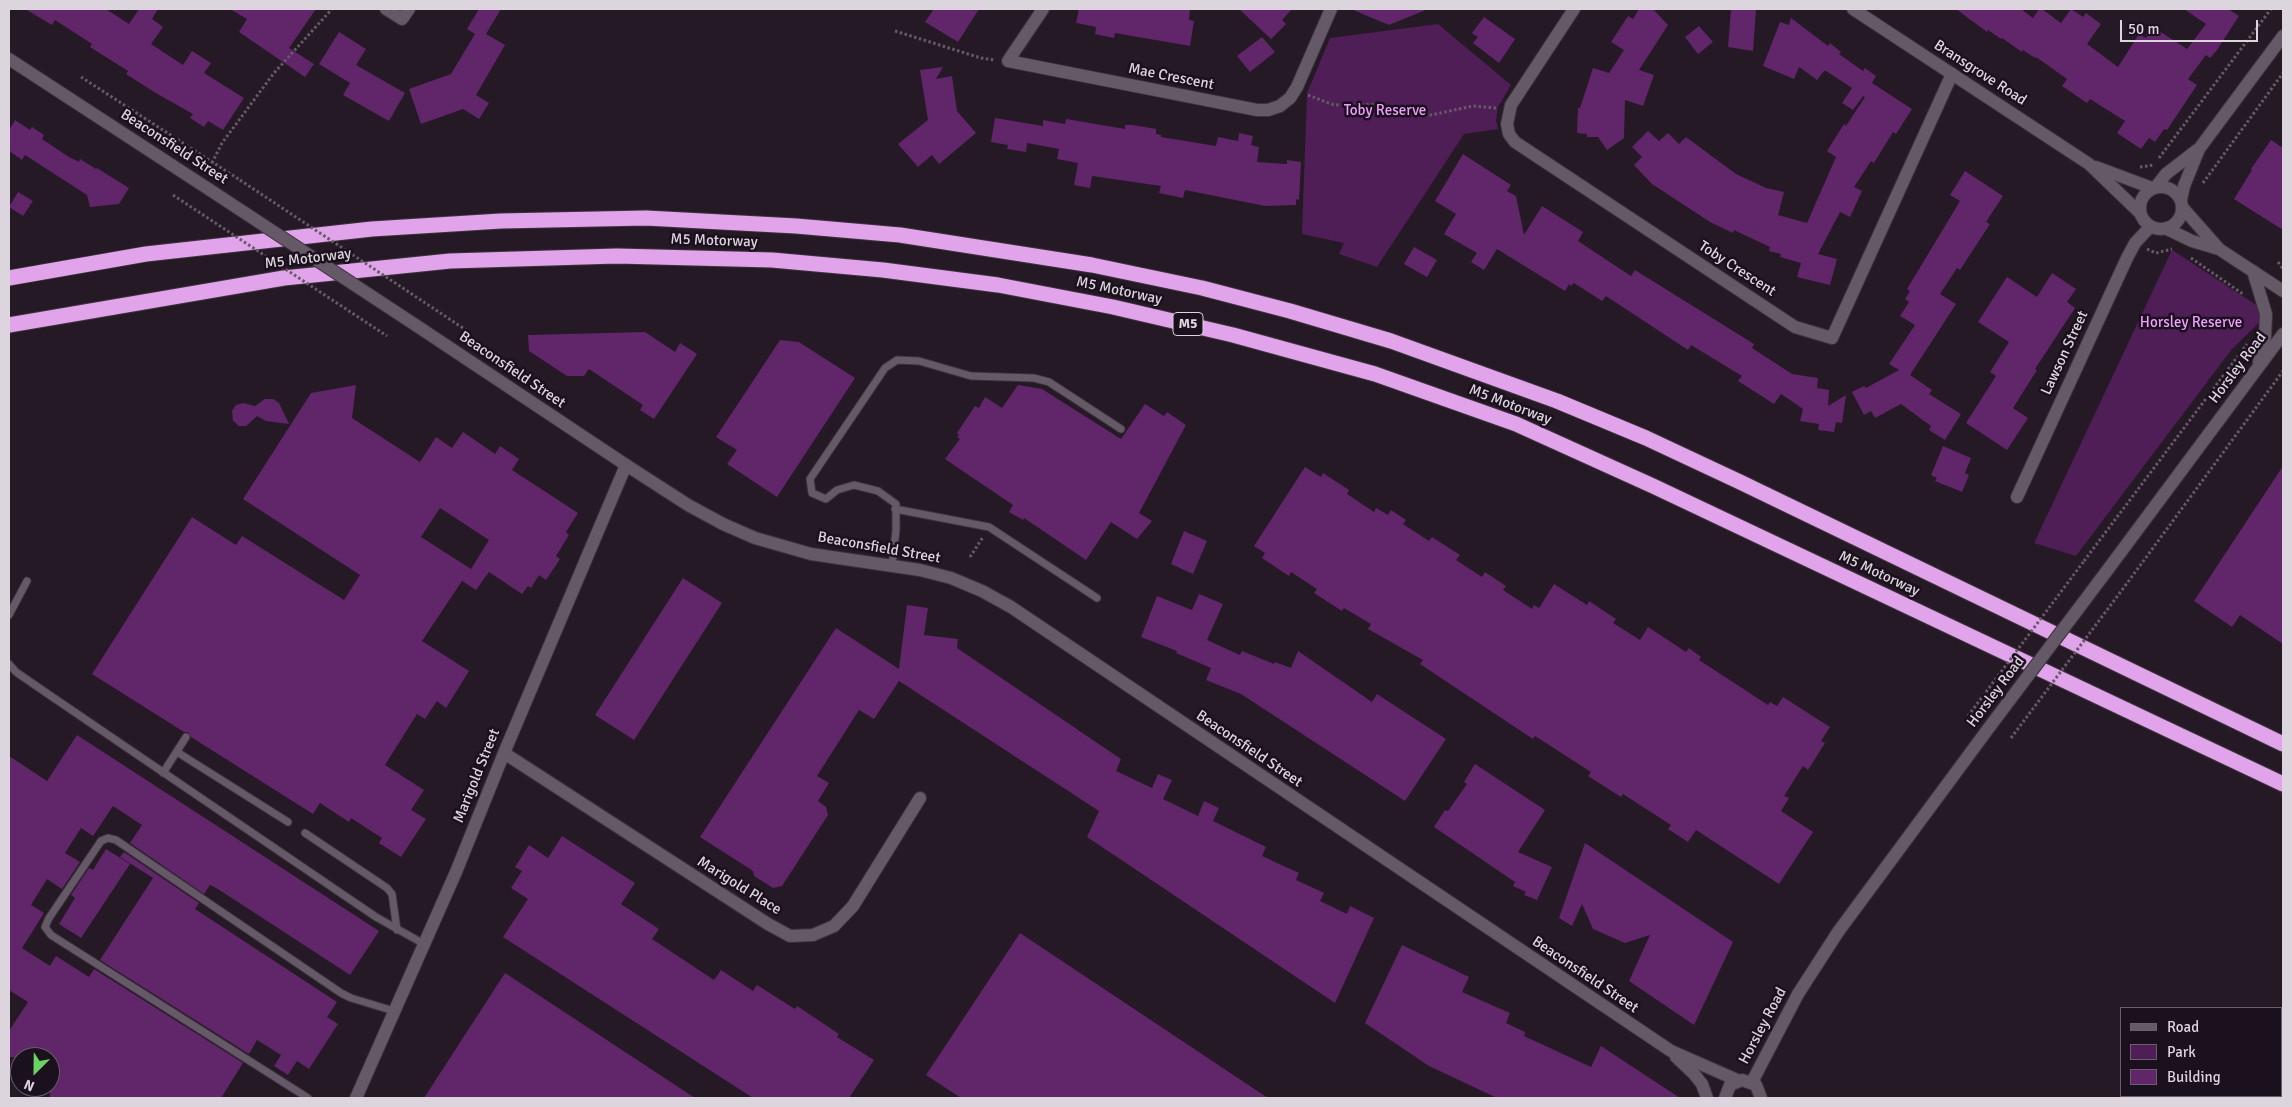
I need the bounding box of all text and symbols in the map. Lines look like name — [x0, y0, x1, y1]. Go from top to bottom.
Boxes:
scale bar — [2122, 10, 2260, 42]
text: 50 m — [2128, 20, 2159, 38]
street label: Bransgrove Road — [1930, 36, 2030, 110]
street label: Mae Crescent — [1127, 60, 1215, 94]
park label: Toby Reserve — [1344, 102, 1426, 120]
street label: Beaconsfield Street — [117, 106, 231, 188]
street label: M5 Motorway — [670, 230, 758, 252]
street label: Toby Crescent — [1695, 237, 1779, 301]
street label: M5 Motorway — [264, 245, 352, 273]
street label: M5 Motorway — [1075, 273, 1163, 309]
street label: Lawson Street — [2038, 308, 2092, 398]
road number: M5 — [1173, 312, 1203, 336]
park label: Horsley Reserve — [2140, 314, 2242, 332]
street label: Beaconsfield Street — [455, 328, 569, 412]
street label: Horsley Road — [2206, 329, 2270, 407]
street label: M5 Motorway — [1466, 381, 1554, 429]
street label: Beaconsfield Street — [816, 528, 942, 568]
street label: M5 Motorway — [1836, 547, 1922, 601]
street label: Horsley Road — [1964, 653, 2028, 731]
street label: Beaconsfield Street — [1192, 707, 1306, 791]
street label: Marigold Street — [450, 726, 504, 826]
street label: Marigold Place — [694, 853, 784, 919]
street label: Beaconsfield Street — [1528, 933, 1642, 1017]
street label: Horsley Road — [1735, 985, 1791, 1067]
legend — [2120, 1007, 2282, 1097]
text: Road — [2167, 1018, 2199, 1036]
text: Park — [2167, 1043, 2196, 1061]
north arrow — [10, 1047, 60, 1097]
text: Building — [2167, 1068, 2221, 1086]
text: N — [22, 1076, 37, 1095]

